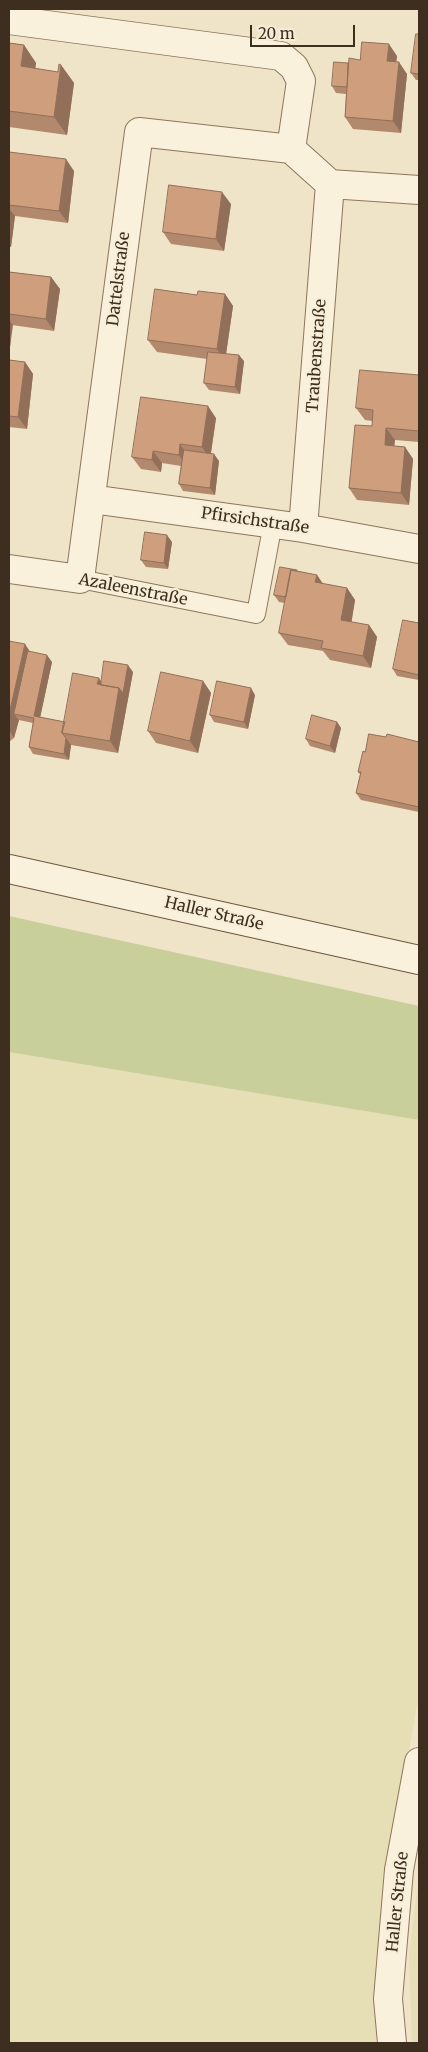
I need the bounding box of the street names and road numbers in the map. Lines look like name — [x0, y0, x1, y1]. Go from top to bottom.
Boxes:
street label: Dattelstraße — [104, 231, 134, 327]
street label: Traubenstraße — [303, 298, 331, 414]
street label: Pfirsichstraße — [200, 504, 310, 538]
street label: Azaleenstraße — [77, 570, 189, 610]
street label: Haller Straße — [163, 893, 265, 935]
street label: Haller Straße — [383, 1851, 413, 1953]

